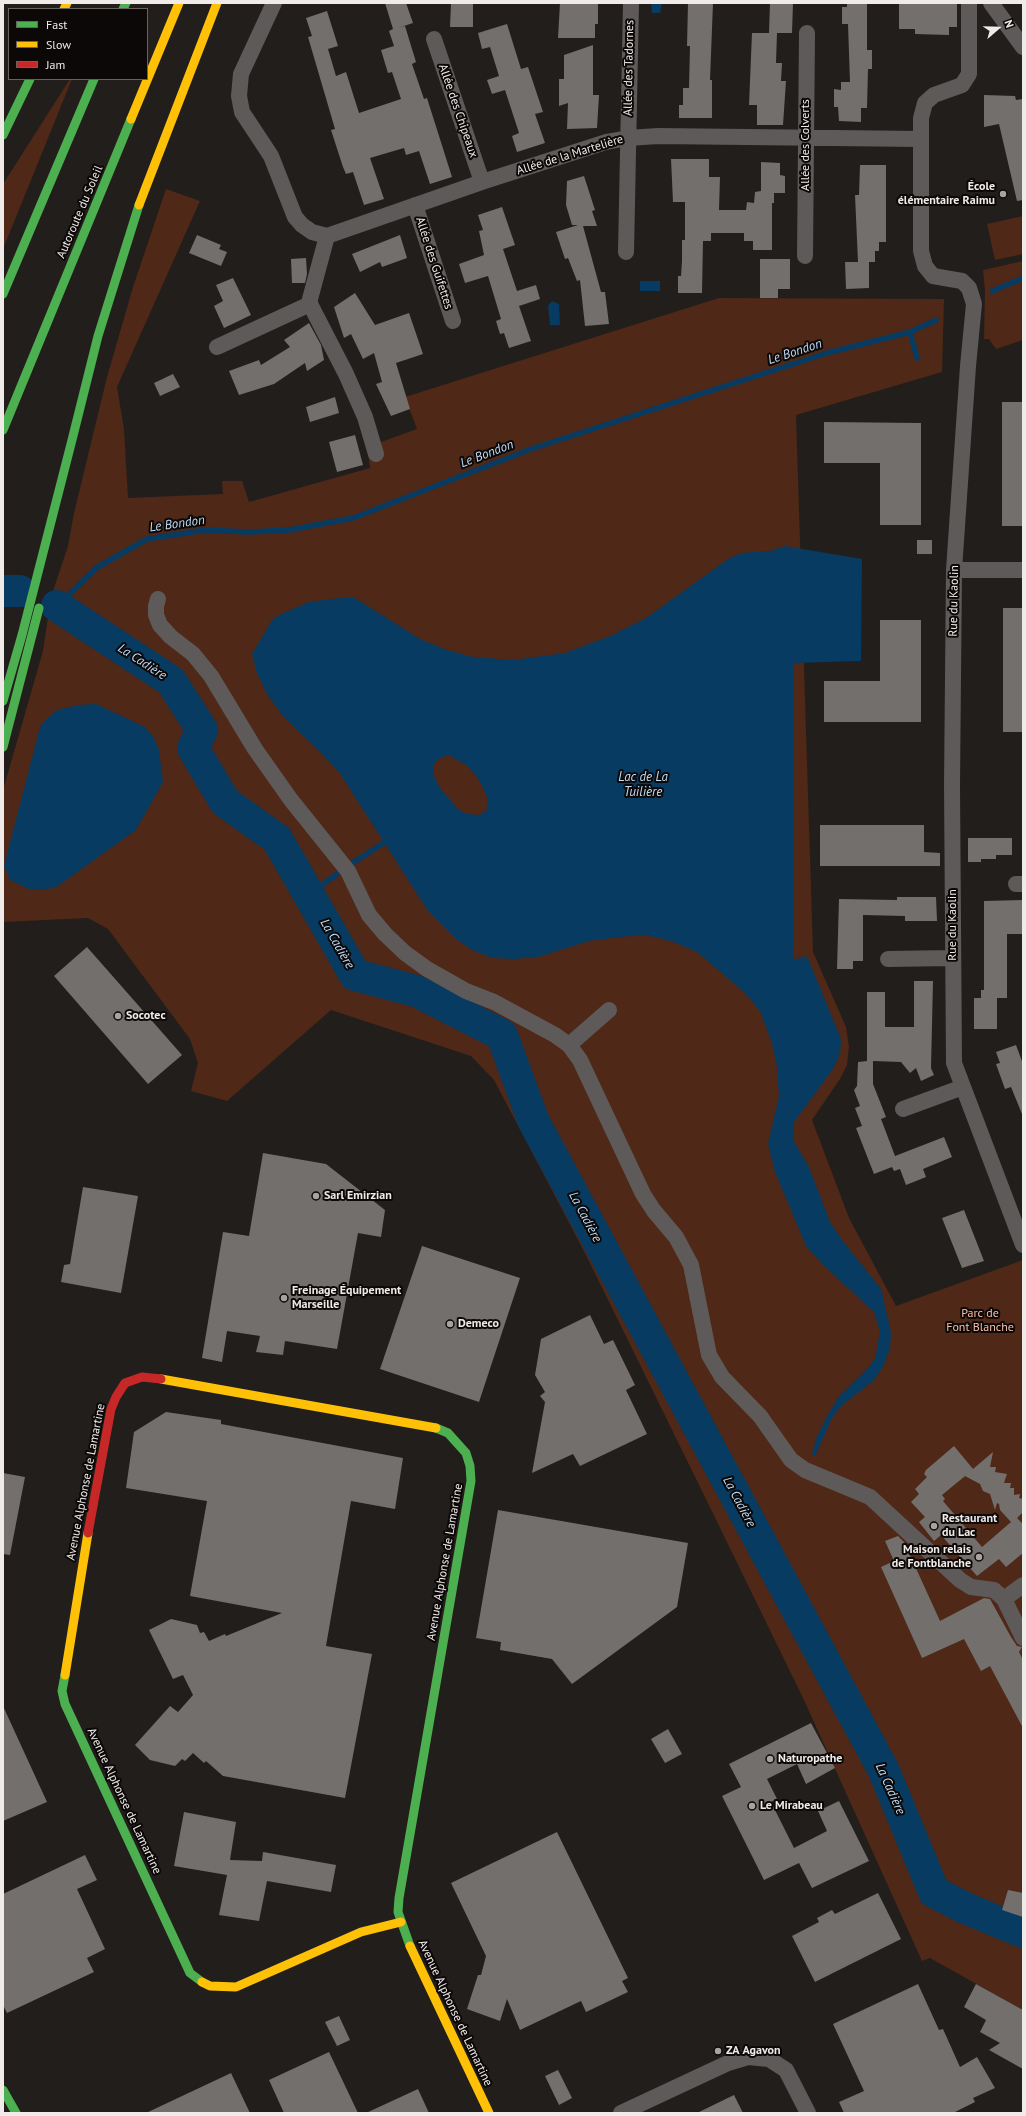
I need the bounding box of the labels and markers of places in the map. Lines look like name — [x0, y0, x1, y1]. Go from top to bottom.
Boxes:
place label: École élémentaire Raimu — [898, 180, 995, 208]
marker: École élémentaire Raimu — [998, 189, 1008, 199]
place label: Socotec — [126, 1009, 166, 1023]
marker: Socotec — [113, 1011, 123, 1021]
place label: Sarl Emirzian — [324, 1189, 392, 1203]
marker: Sarl Emirzian — [311, 1191, 321, 1201]
place label: Freinage Équipement Marseille — [292, 1284, 401, 1312]
marker: Freinage Équipement Marseille — [279, 1293, 289, 1303]
place label: Demeco — [458, 1317, 499, 1331]
marker: Demeco — [445, 1319, 455, 1329]
place label: Restaurant du Lac — [942, 1512, 997, 1540]
marker: Restaurant du Lac — [929, 1521, 939, 1531]
place label: Maison relais de Fontblanche — [892, 1543, 971, 1571]
marker: Maison relais de Fontblanche — [974, 1552, 984, 1562]
place label: Naturopathe — [778, 1752, 842, 1766]
marker: Naturopathe — [765, 1754, 775, 1764]
place label: Le Mirabeau — [760, 1799, 823, 1813]
marker: Le Mirabeau — [747, 1801, 757, 1811]
place label: ZA Agavon — [726, 2044, 781, 2058]
marker: ZA Agavon — [713, 2046, 723, 2056]

